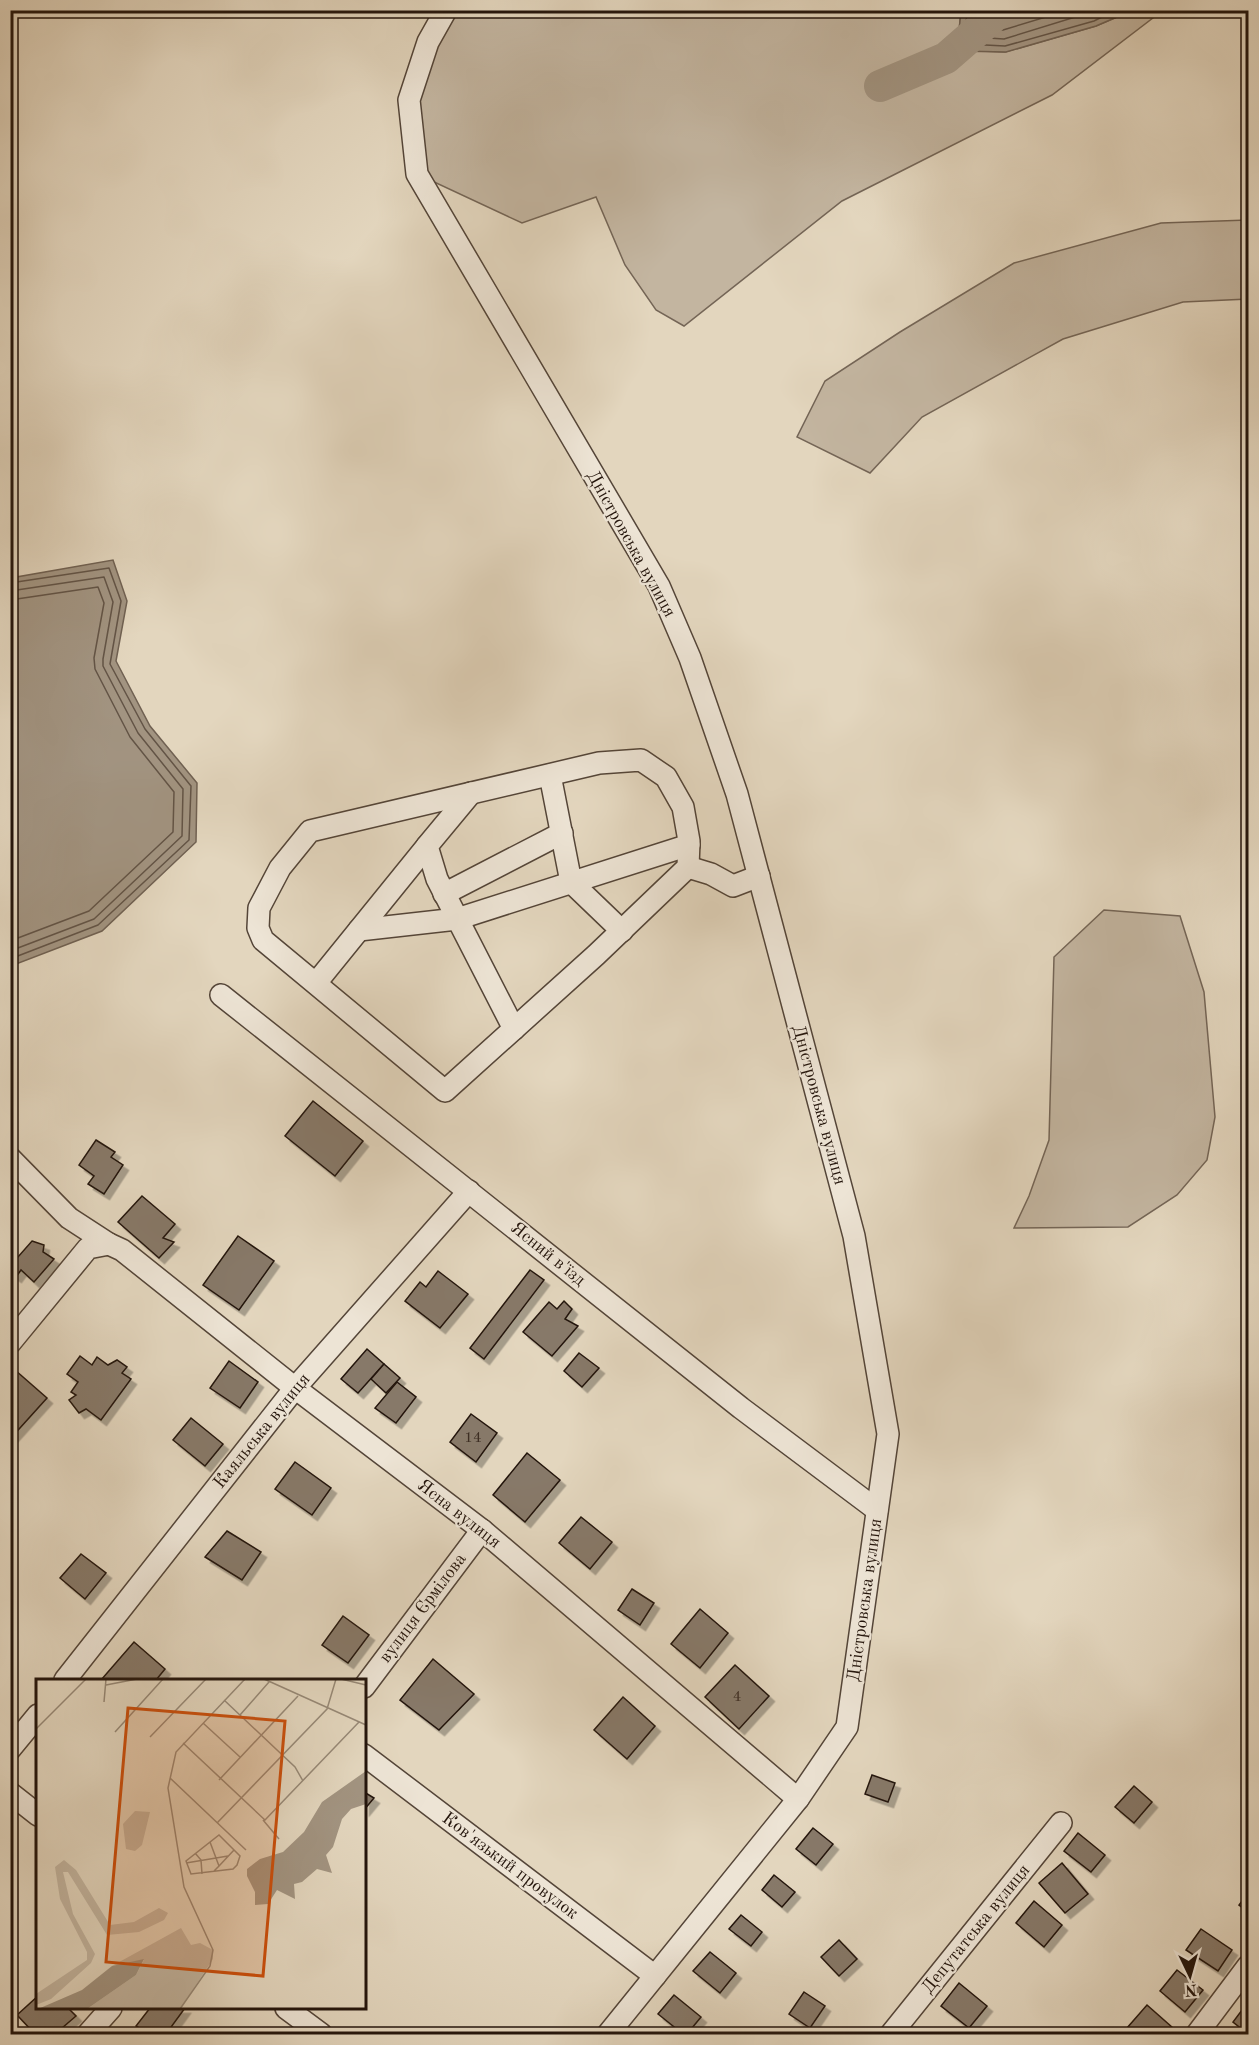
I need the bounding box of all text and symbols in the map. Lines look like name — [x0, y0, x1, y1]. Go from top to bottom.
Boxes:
street label: Дністровська вулиця — [583, 468, 679, 620]
street label: Дністровська вулиця — [789, 1023, 849, 1187]
street label: Ясний в'їзд — [507, 1219, 589, 1290]
street label: Каяльська вулиця — [210, 1370, 314, 1492]
house number: 14 — [464, 1431, 482, 1446]
street label: Ясна вулиця — [414, 1476, 504, 1552]
street label: Дністровська вулиця — [845, 1517, 885, 1683]
street label: вулиця Єрмілова — [376, 1550, 470, 1666]
inset map — [36, 1679, 366, 2009]
house number: 4 — [733, 1690, 741, 1705]
street label: Ков'язький провулок — [439, 1809, 581, 1923]
street label: Депутатська вулиця — [919, 1861, 1033, 1997]
north arrow — [1160, 1946, 1220, 2006]
text: N — [1184, 1980, 1198, 1998]

